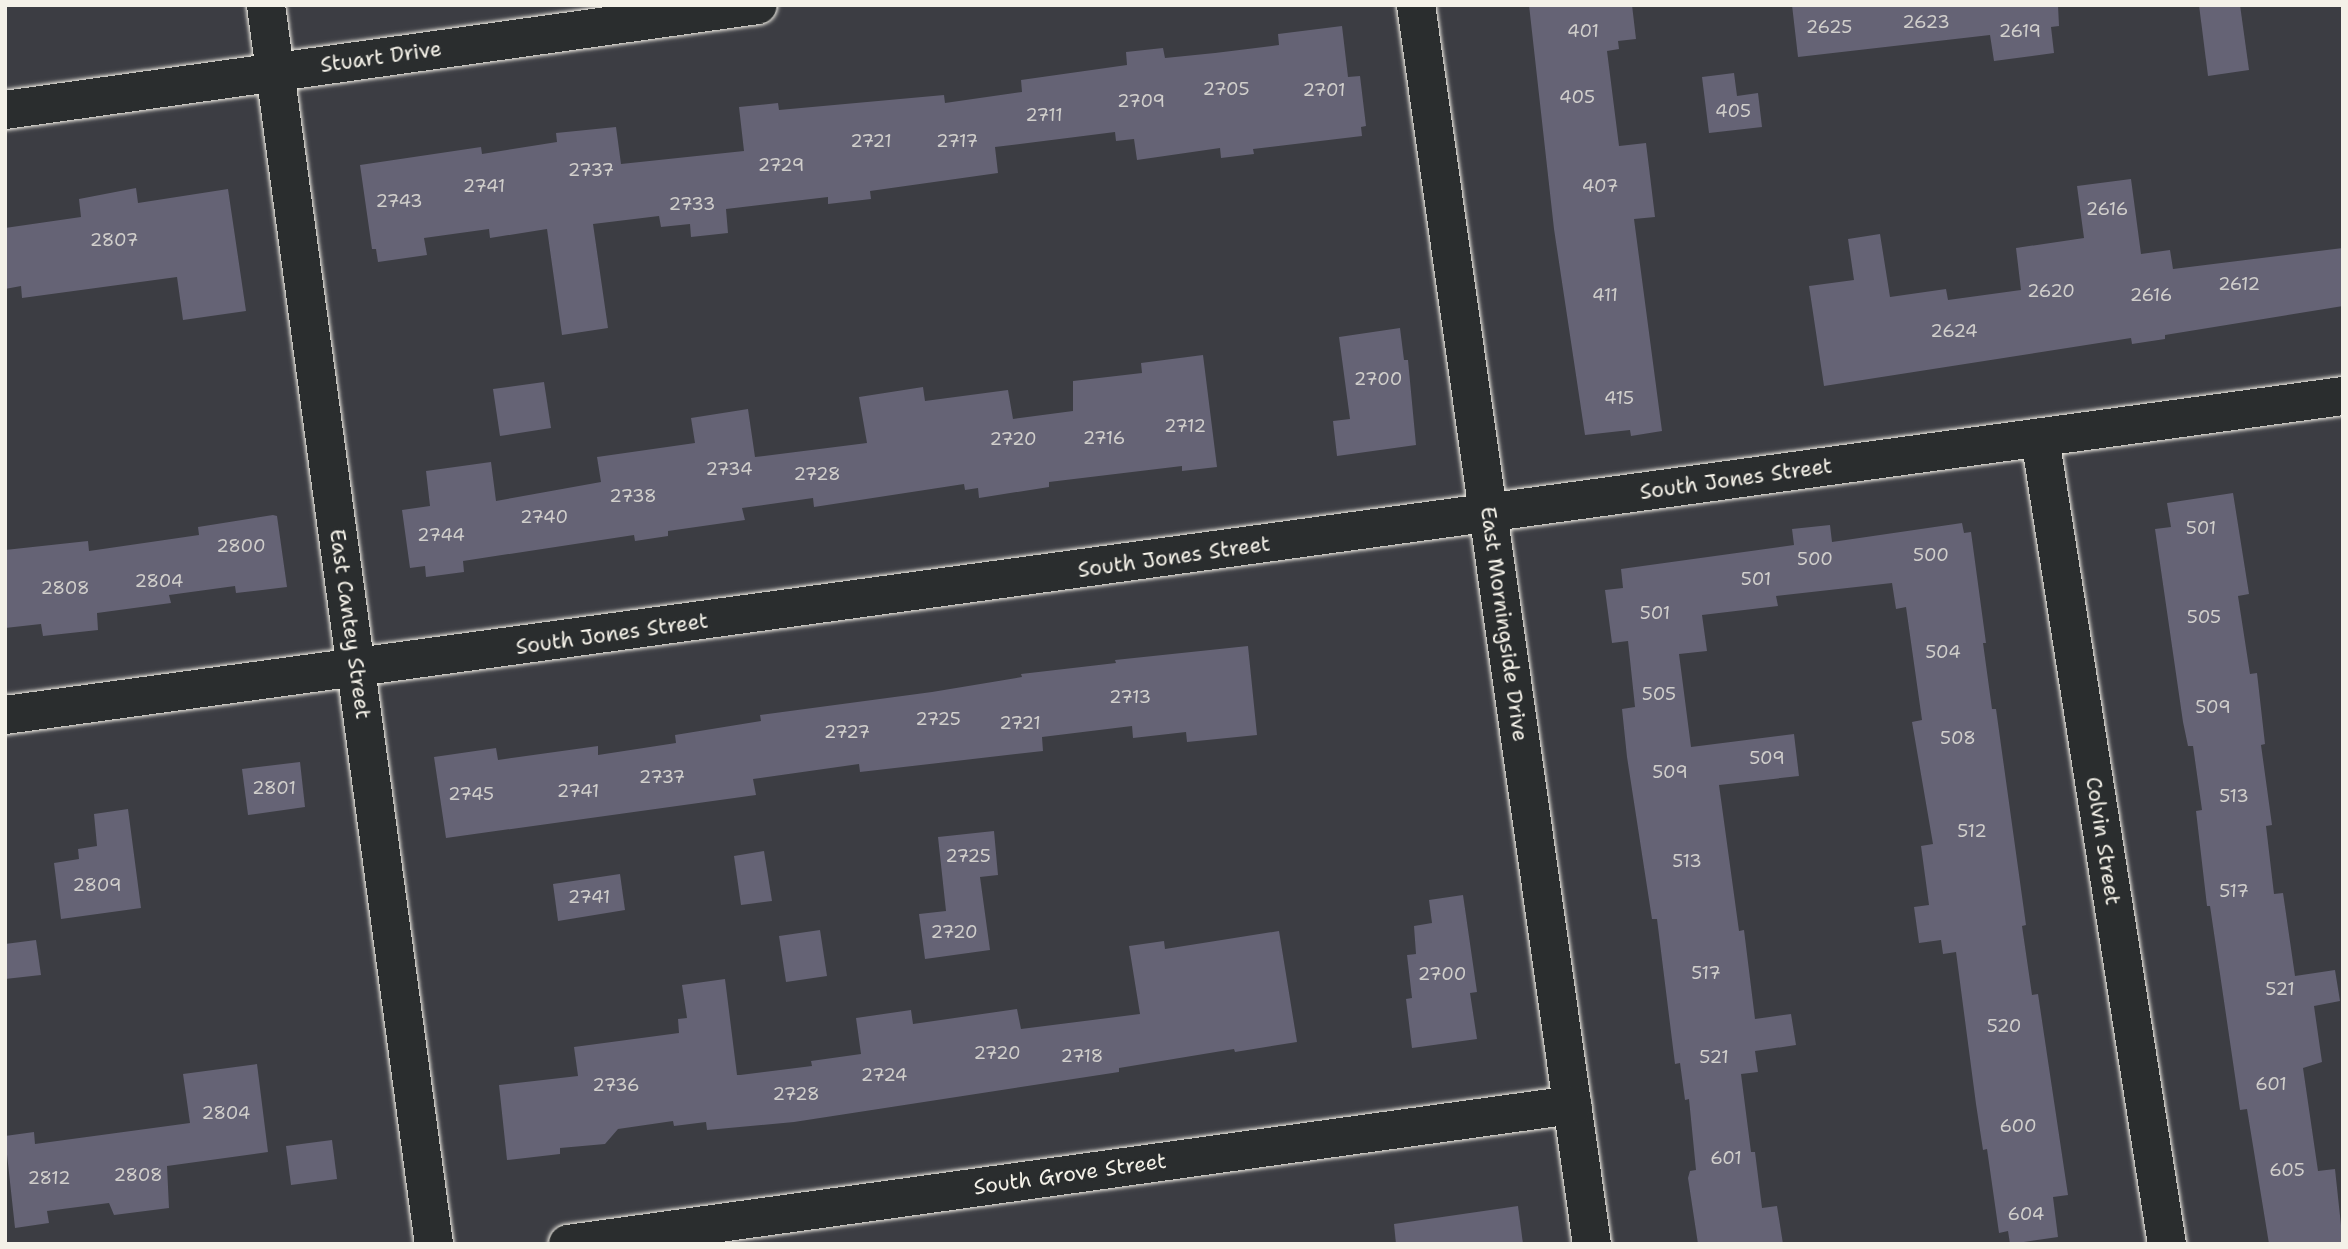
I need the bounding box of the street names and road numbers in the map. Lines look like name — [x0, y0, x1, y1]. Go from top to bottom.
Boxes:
street label: Stuart Drive — [319, 36, 443, 78]
street label: South Jones Street — [1638, 453, 1834, 505]
street label: East Morningside Drive — [1475, 505, 1533, 743]
street label: East Cantey Street — [324, 527, 376, 721]
street label: South Jones Street — [1076, 531, 1272, 583]
street label: South Jones Street — [514, 608, 710, 660]
street label: Colvin Street — [2080, 775, 2126, 907]
street label: South Grove Street — [972, 1148, 1168, 1200]

